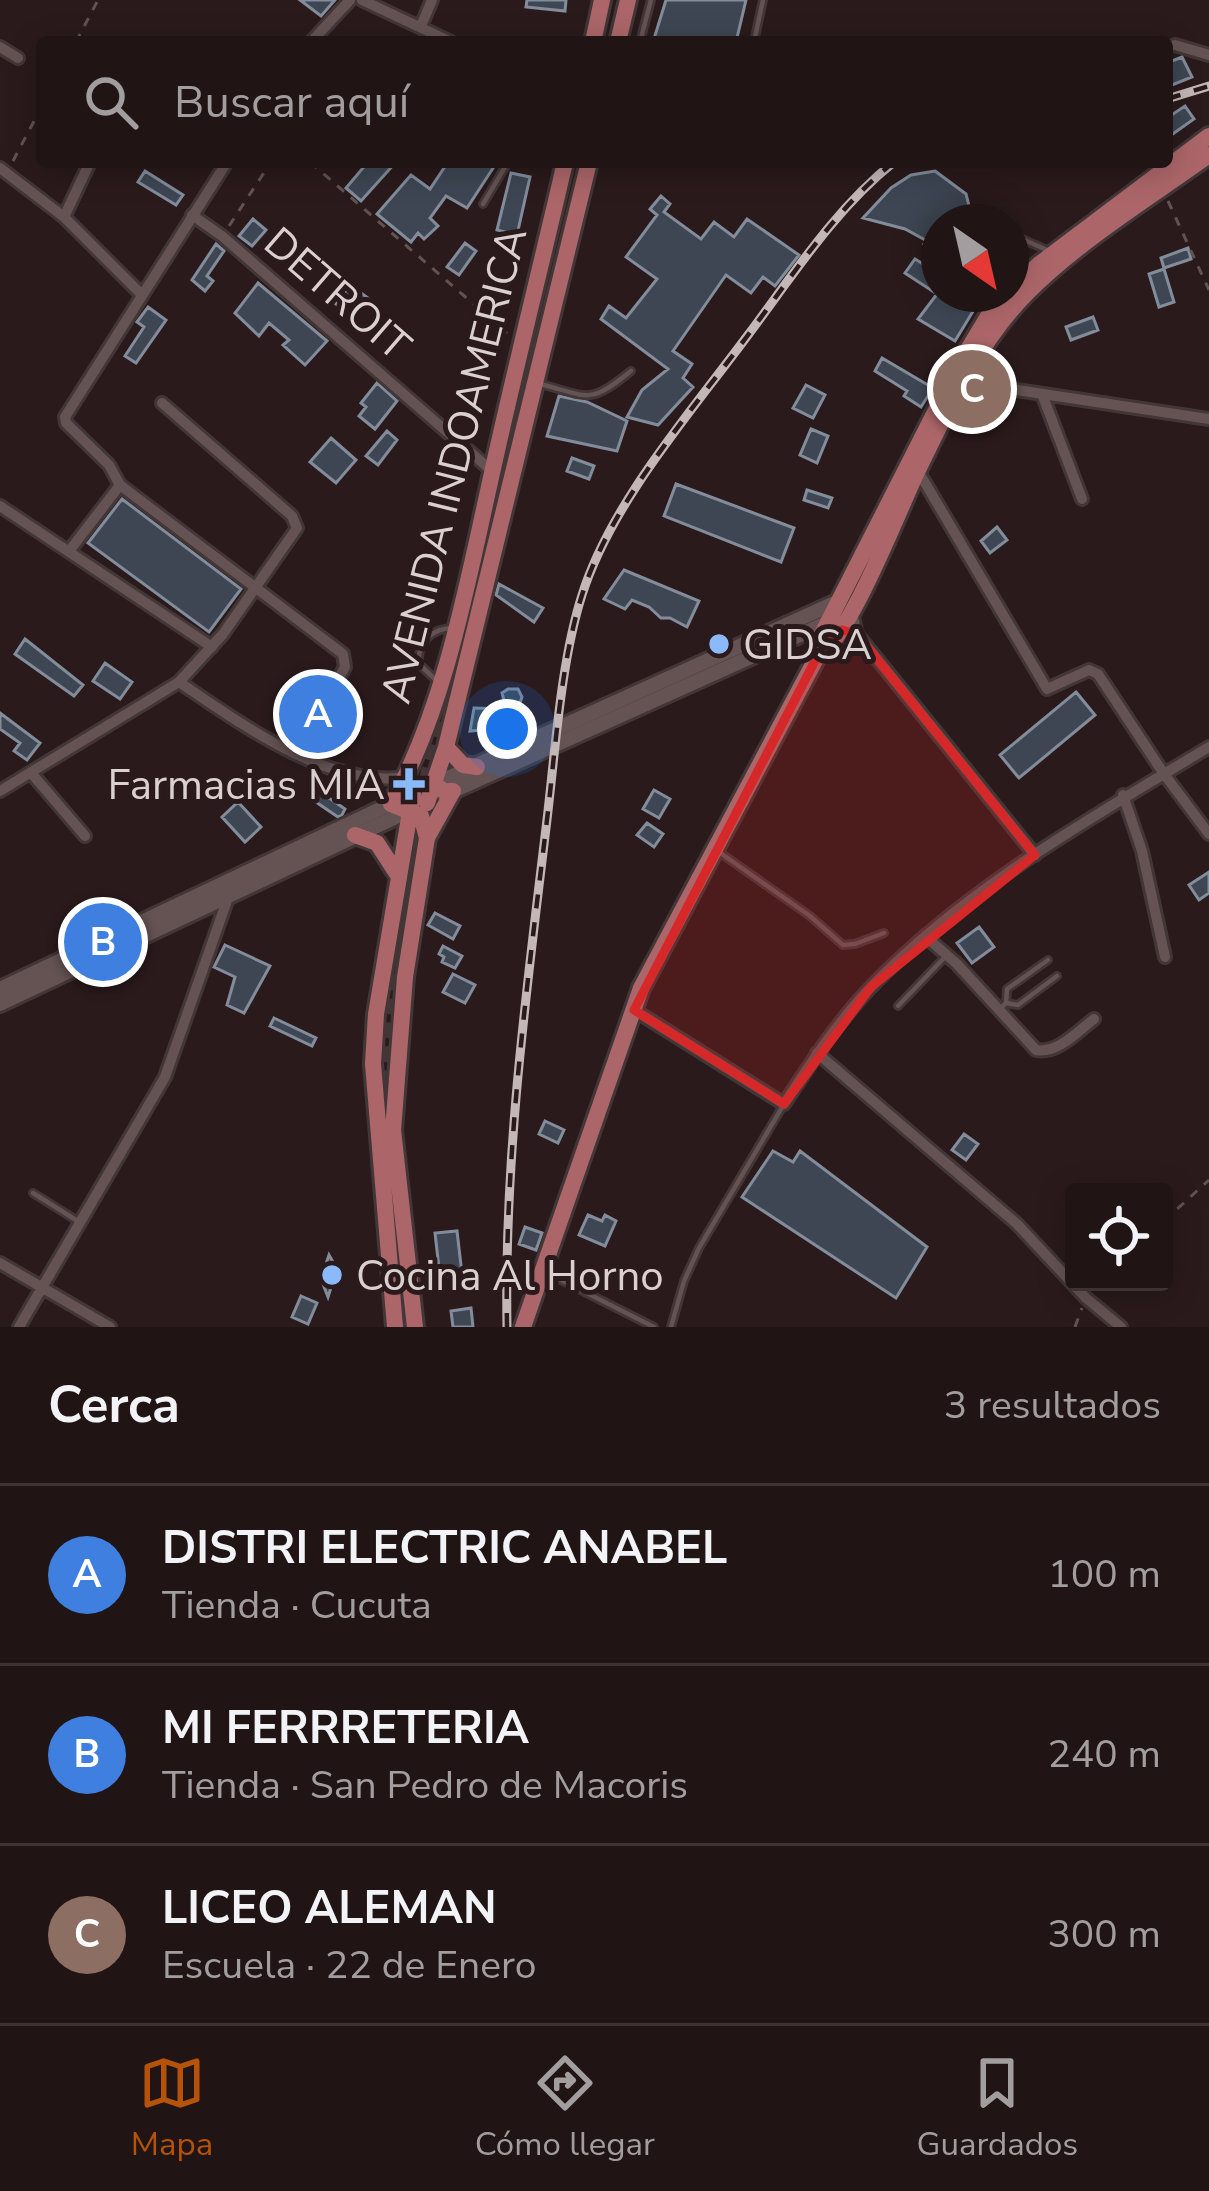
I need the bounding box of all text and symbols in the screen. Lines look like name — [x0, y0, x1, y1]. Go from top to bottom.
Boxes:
search box — [36, 36, 1173, 168]
icon: search — [78, 69, 144, 135]
text: Buscar aquí — [174, 72, 409, 133]
north arrow — [921, 204, 1029, 312]
street label: DETROIT — [252, 215, 423, 374]
street label: AVENIDA INDOAMERICA — [368, 222, 541, 709]
pin: C — [933, 344, 1011, 434]
place label: GIDSA — [743, 617, 872, 674]
marker: GIDSA — [706, 631, 732, 657]
pin: A — [279, 669, 357, 759]
your location — [477, 699, 537, 759]
place label: Farmacias MIA — [108, 757, 385, 814]
marker: Farmacias MIA — [396, 771, 422, 797]
pin: B — [64, 897, 142, 987]
map controls — [1065, 1183, 1173, 1291]
button: locate — [1065, 1183, 1173, 1291]
place label: Cocina Al Horno — [356, 1248, 664, 1305]
marker: Cocina Al Horno — [319, 1262, 345, 1288]
text: Cerca — [48, 1370, 180, 1440]
text: 3 resultados — [944, 1379, 1161, 1432]
text: DISTRI ELECTRIC ANABEL — [162, 1518, 727, 1579]
text: A — [72, 1548, 102, 1601]
text: 100 m — [1047, 1548, 1161, 1601]
text: Tienda · Cucuta — [162, 1579, 432, 1632]
text: MI FERRRETERIA — [162, 1698, 529, 1759]
text: B — [74, 1728, 100, 1781]
text: 240 m — [1047, 1728, 1161, 1781]
text: Tienda · San Pedro de Macoris — [162, 1759, 688, 1812]
text: LICEO ALEMAN — [162, 1878, 497, 1939]
text: C — [74, 1908, 100, 1961]
text: 300 m — [1047, 1908, 1161, 1961]
text: Escuela · 22 de Enero — [162, 1939, 536, 1992]
tab: Mapa — [131, 2050, 213, 2167]
tab: Cómo llegar — [475, 2050, 655, 2167]
tab: Guardados — [916, 2050, 1078, 2167]

